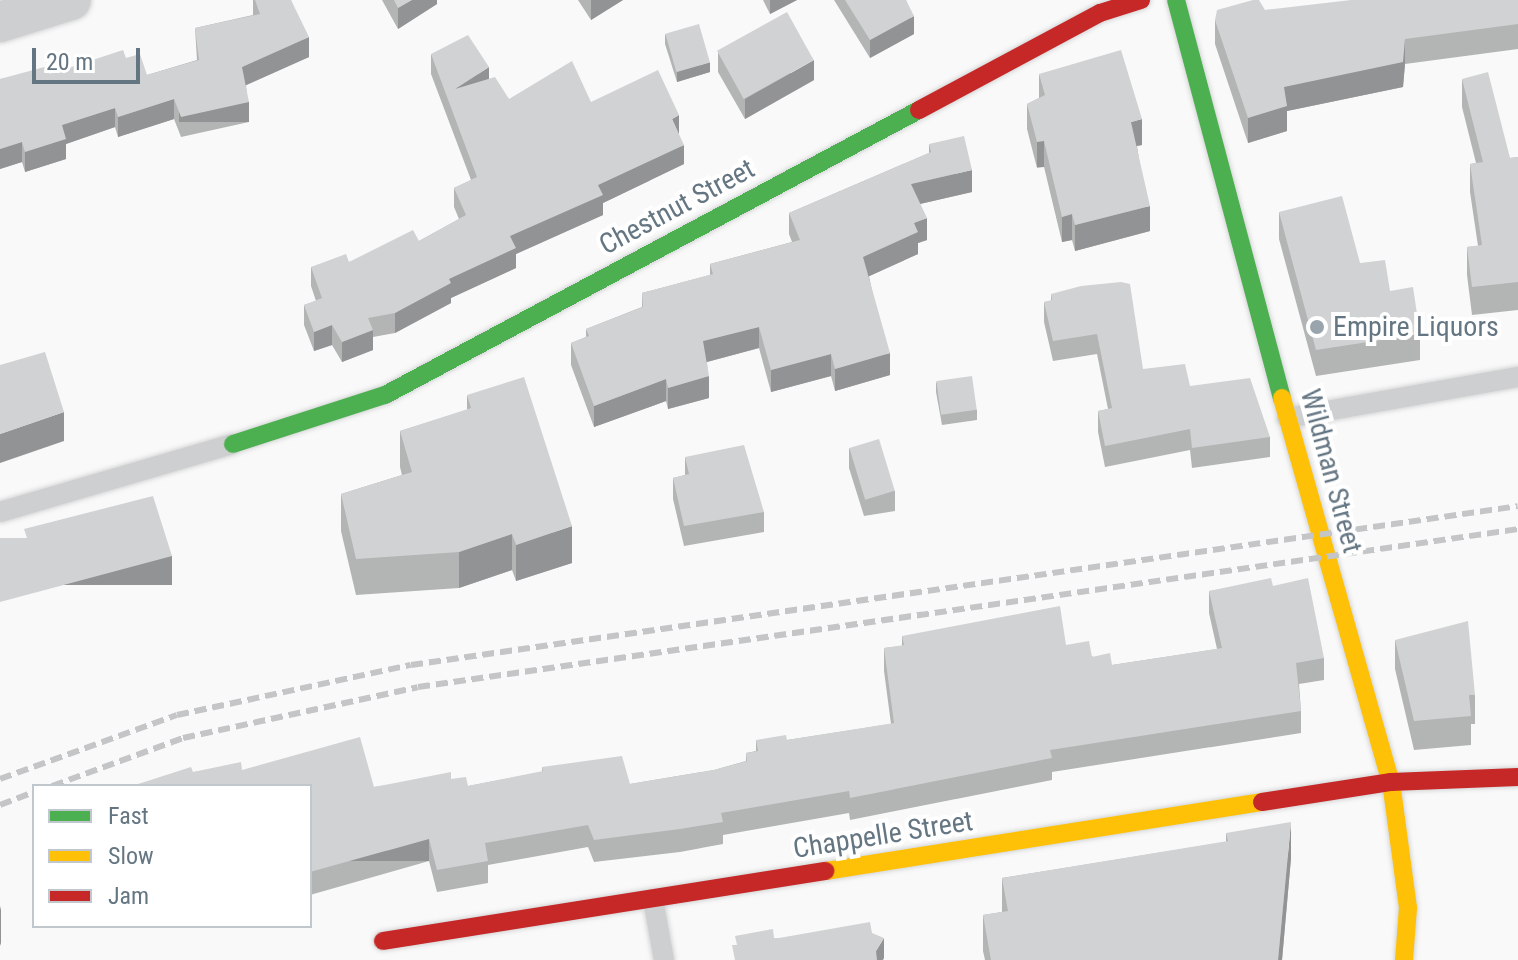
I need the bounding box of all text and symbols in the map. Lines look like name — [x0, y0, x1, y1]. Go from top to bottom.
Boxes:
scale bar — [36, 32, 144, 82]
text: 20 m — [46, 48, 93, 76]
street label: Chestnut Street — [594, 152, 760, 262]
place label: Empire Liquors — [1333, 310, 1499, 344]
marker: Empire Liquors — [1308, 318, 1326, 336]
street label: Wildman Street — [1293, 385, 1369, 557]
legend — [32, 784, 312, 928]
text: Fast — [108, 802, 149, 830]
street label: Chappelle Street — [791, 804, 975, 866]
text: Slow — [108, 842, 154, 870]
text: Jam — [108, 882, 149, 910]

